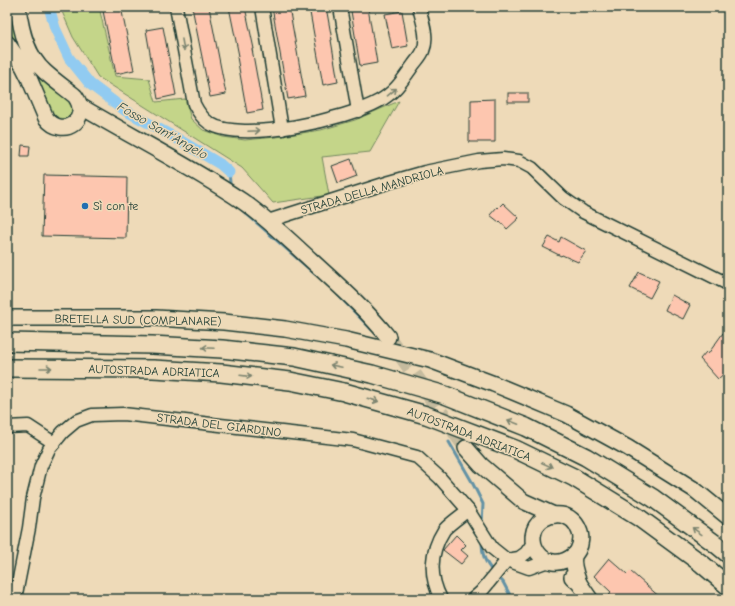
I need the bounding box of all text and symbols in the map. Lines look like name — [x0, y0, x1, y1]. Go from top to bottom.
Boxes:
one-way arrow — [180, 38, 188, 51]
one-way arrow — [387, 87, 398, 96]
water label: Fosso Sant'Angelo — [115, 99, 211, 162]
one-way arrow — [247, 127, 260, 134]
street label: STRADA DELLA MANDRIOLA — [299, 163, 445, 217]
place label: Sì con te — [93, 199, 138, 213]
marker: Sì con te — [80, 201, 90, 211]
street label: BRETELLA SUD (COMPLANARE) — [54, 312, 222, 328]
one-way arrow — [202, 344, 215, 351]
street label: AUTOSTRADA ADRIATICA — [88, 362, 220, 380]
one-way arrow — [330, 362, 343, 370]
one-way arrow — [39, 364, 52, 372]
one-way arrow — [239, 372, 252, 380]
one-way arrow — [366, 397, 379, 404]
street label: AUTOSTRADA ADRIATICA — [405, 404, 533, 464]
street label: STRADA DEL GIARDINO — [156, 410, 282, 440]
one-way arrow — [508, 418, 520, 426]
one-way arrow — [541, 462, 553, 469]
one-way arrow — [692, 526, 703, 535]

